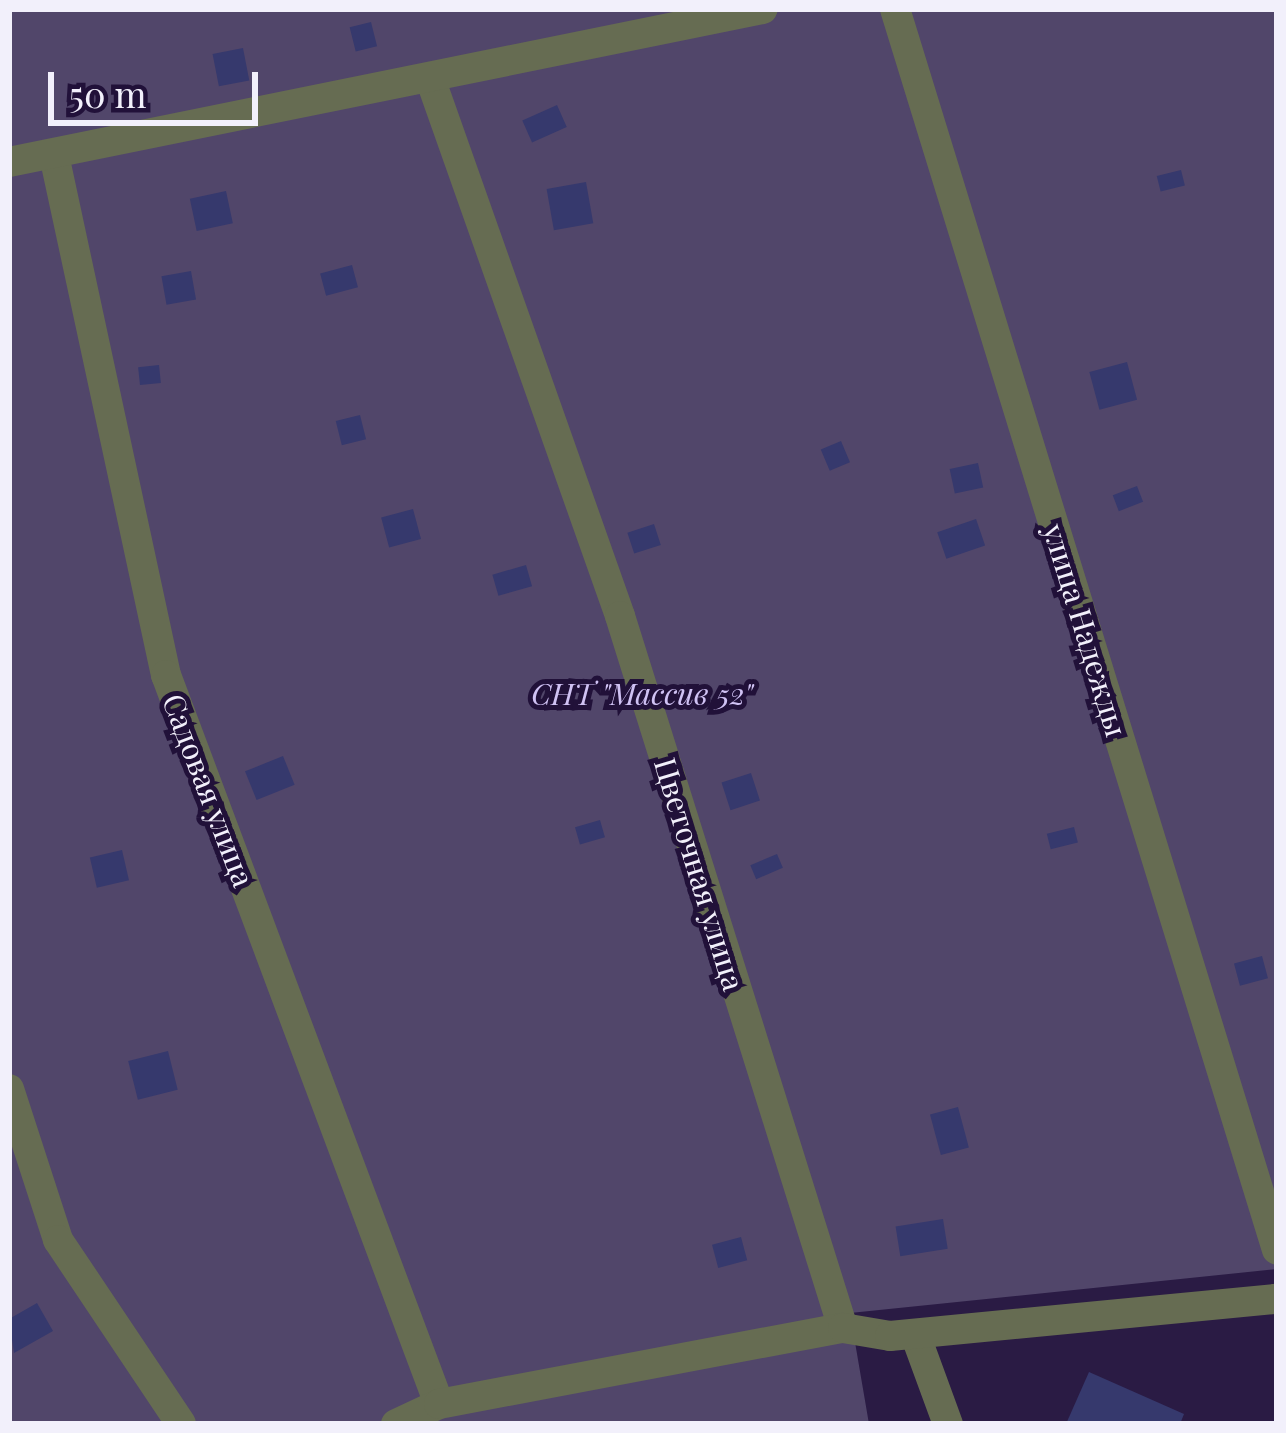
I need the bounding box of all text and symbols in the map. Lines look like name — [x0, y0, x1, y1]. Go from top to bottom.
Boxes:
scale bar — [54, 48, 264, 122]
text: 50 m — [69, 69, 146, 117]
street label: улица Надежды — [1037, 519, 1135, 741]
park label: СНТ "Массив 52" — [531, 675, 753, 711]
street label: Садовая улица — [156, 688, 262, 892]
street label: Цветочная улица — [648, 753, 752, 995]

